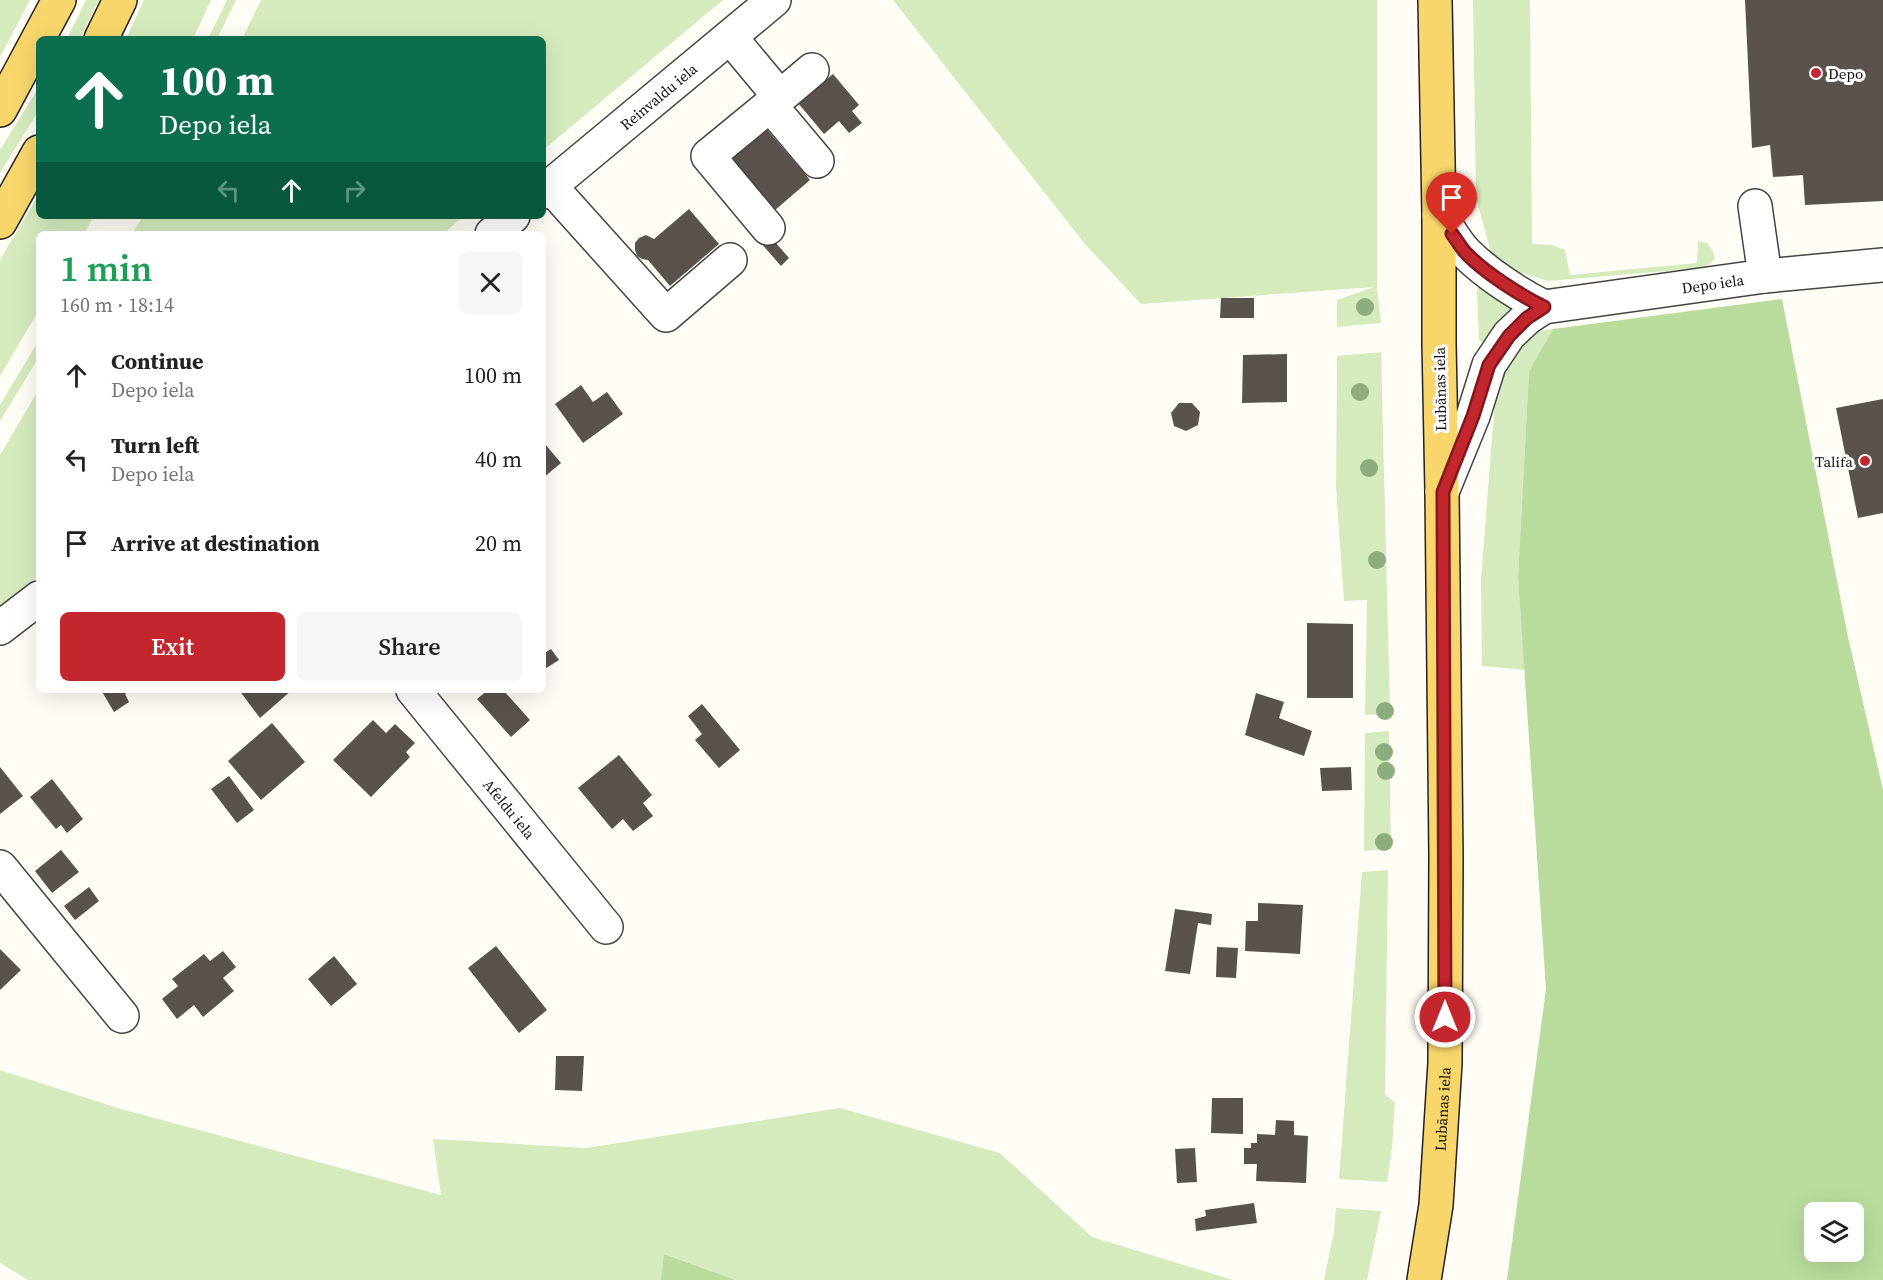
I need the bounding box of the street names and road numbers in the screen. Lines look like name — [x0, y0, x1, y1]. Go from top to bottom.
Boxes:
street label: Reinvaldu iela — [615, 58, 702, 134]
street label: Depo iela — [1680, 269, 1746, 298]
street label: Lubānas iela — [1429, 346, 1451, 431]
street label: Afeldu iela — [479, 774, 541, 843]
street label: Lubānas iela — [1429, 1066, 1455, 1152]

